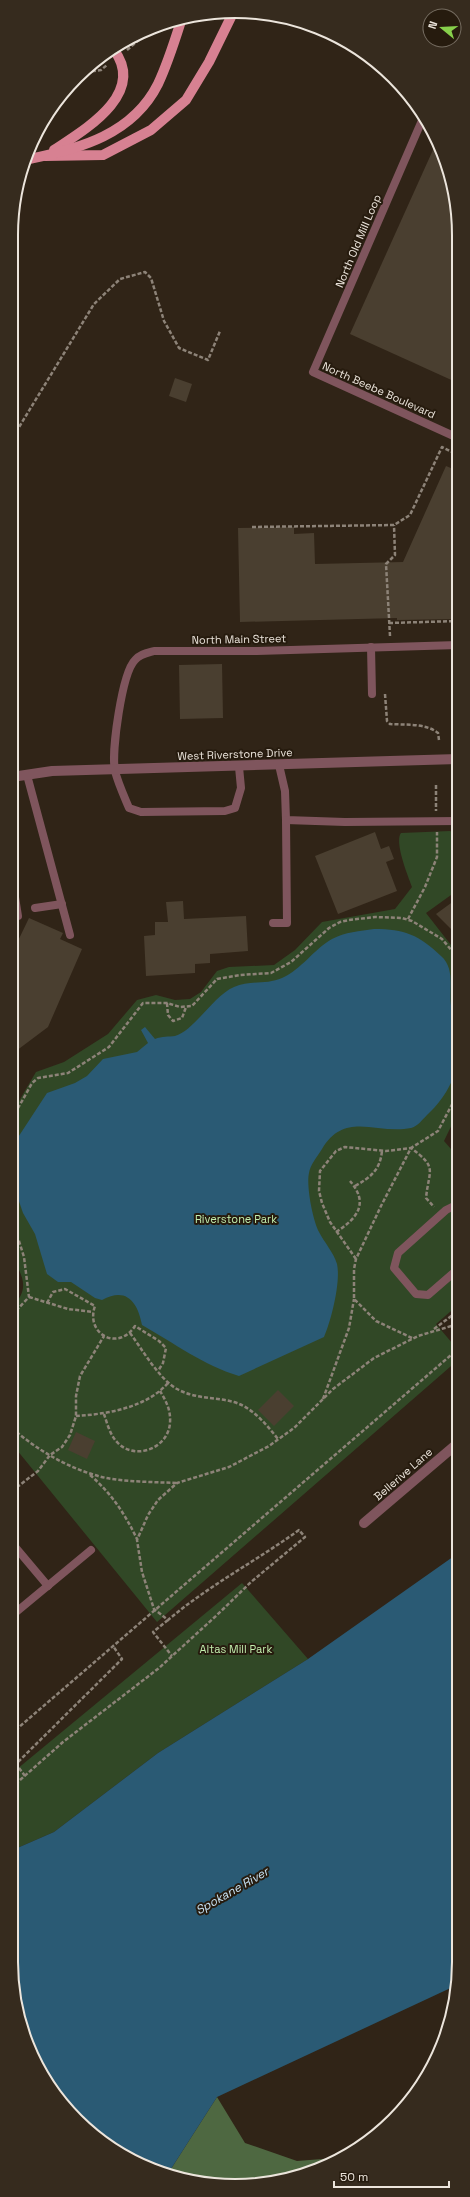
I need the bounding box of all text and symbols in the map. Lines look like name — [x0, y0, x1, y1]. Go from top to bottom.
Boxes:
north arrow — [422, 8, 462, 48]
text: N — [425, 19, 440, 31]
street label: North Old Mill Loop — [332, 192, 384, 290]
street label: North Beebe Boulevard — [320, 359, 438, 421]
street label: North Main Street — [192, 631, 286, 647]
street label: West Riverstone Drive — [177, 745, 293, 763]
park label: Riverstone Park — [195, 1212, 277, 1226]
street label: Bellerive Lane — [371, 1445, 435, 1503]
park label: Altas Mill Park — [200, 1642, 273, 1656]
water label: Spokane River — [193, 1863, 273, 1918]
scale bar — [334, 2163, 449, 2189]
text: 50 m — [340, 2169, 368, 2185]

